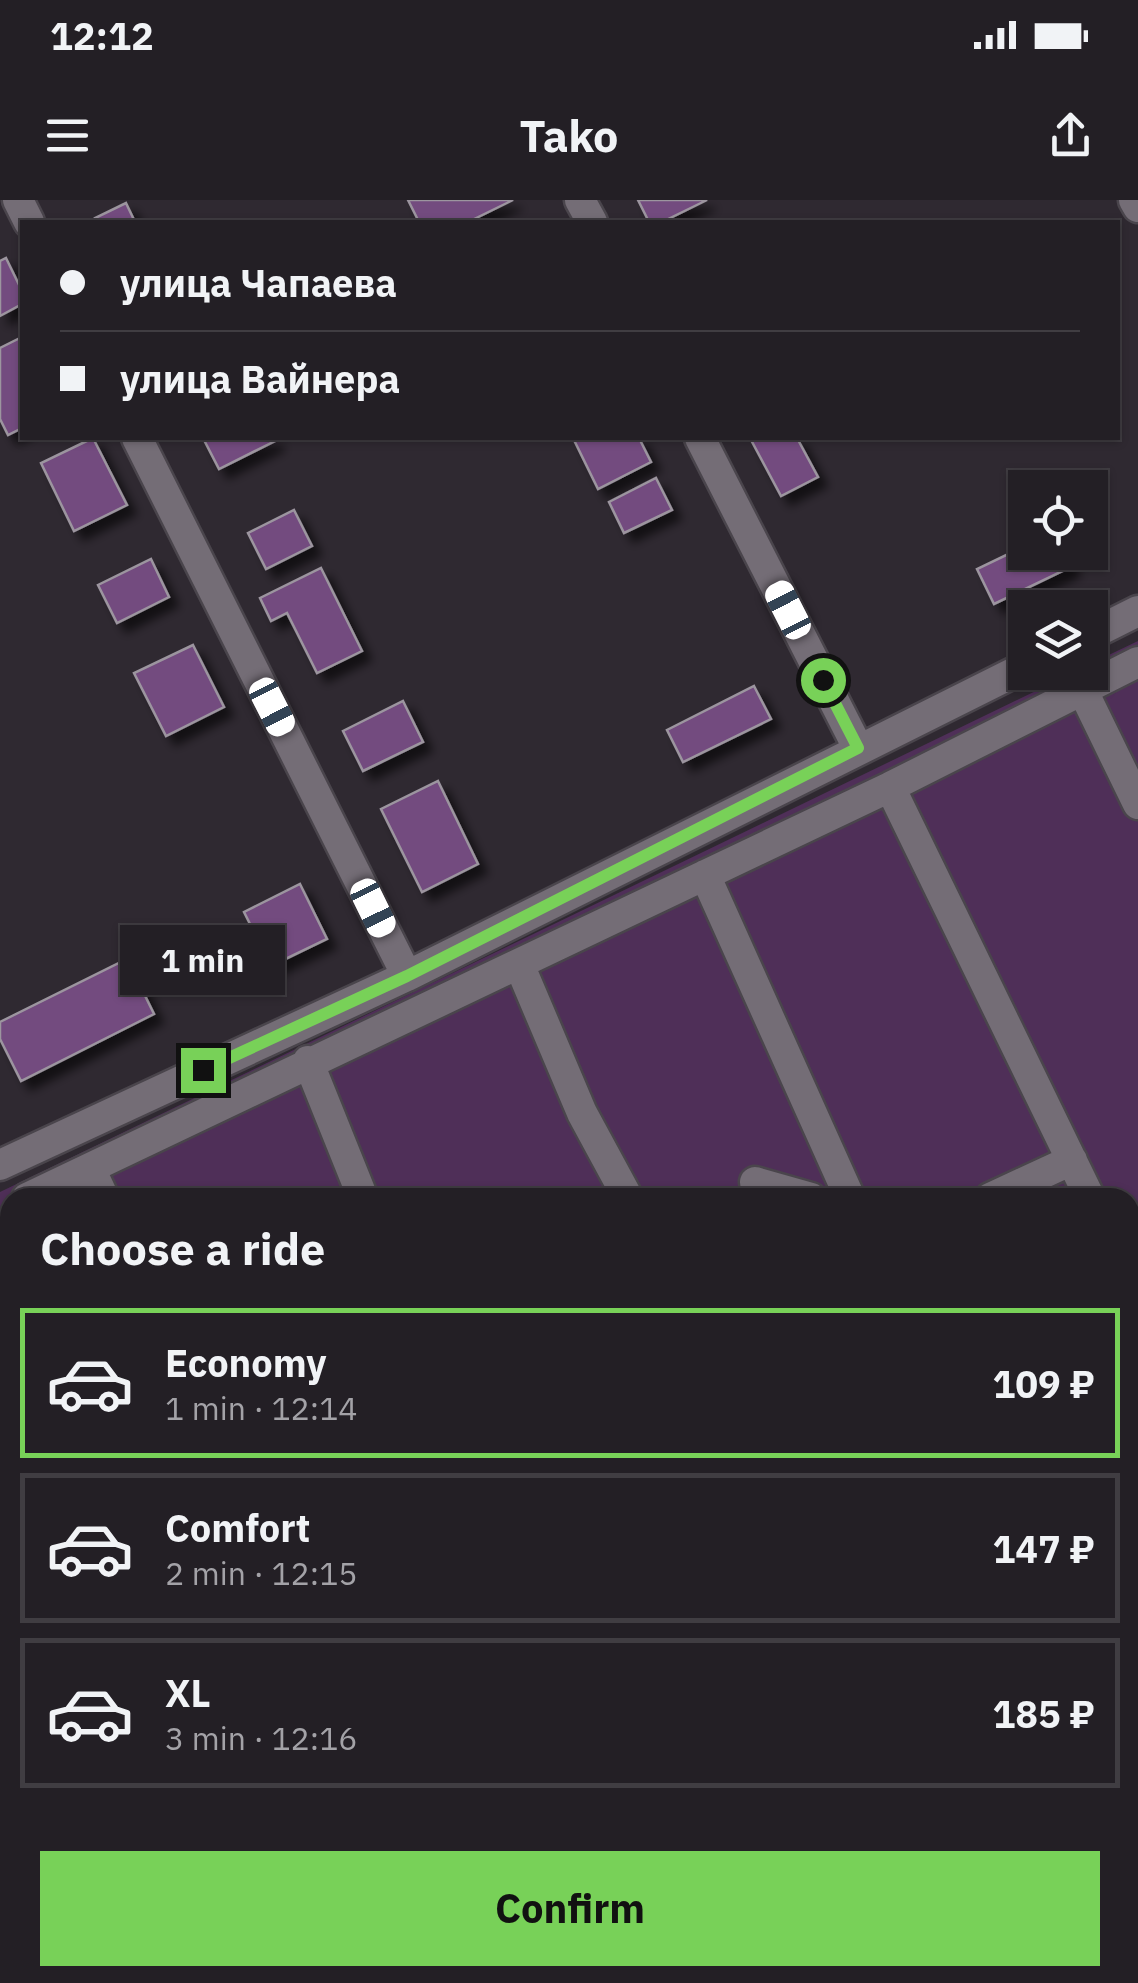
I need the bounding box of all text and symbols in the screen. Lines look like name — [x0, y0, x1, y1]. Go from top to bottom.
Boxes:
text: 12:12 — [50, 11, 154, 60]
text: Tako — [520, 106, 618, 164]
icon: menu — [40, 108, 95, 163]
icon: share — [1043, 108, 1098, 163]
text: улица Чапаева — [120, 258, 397, 307]
text: улица Вайнера — [120, 354, 400, 403]
map controls — [1008, 470, 1108, 690]
button: locate — [1008, 470, 1108, 570]
car — [761, 576, 815, 644]
button: layers — [1008, 590, 1108, 690]
route start — [801, 658, 846, 703]
car — [245, 673, 299, 741]
car — [346, 874, 400, 942]
callout: 1 min — [120, 925, 286, 995]
text: 1 min — [161, 939, 244, 981]
route end — [181, 1048, 226, 1093]
text: Choose a ride — [40, 1219, 325, 1277]
icon: car — [45, 1338, 135, 1428]
text: Economy — [165, 1338, 327, 1387]
text: 109 ₽ — [993, 1359, 1095, 1408]
text: 1 min · 12:14 — [165, 1387, 358, 1429]
icon: car — [45, 1503, 135, 1593]
text: Comfort — [165, 1503, 310, 1552]
text: 147 ₽ — [993, 1524, 1095, 1573]
text: 2 min · 12:15 — [165, 1552, 358, 1594]
icon: car — [45, 1668, 135, 1758]
text: XL — [165, 1668, 211, 1717]
text: 185 ₽ — [993, 1689, 1095, 1738]
text: 3 min · 12:16 — [165, 1717, 358, 1759]
button: Confirm — [40, 1851, 1100, 1966]

